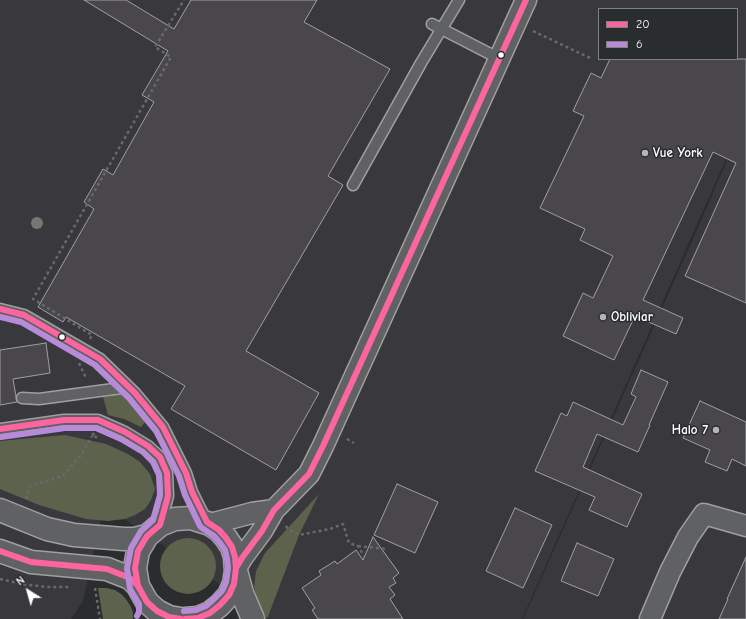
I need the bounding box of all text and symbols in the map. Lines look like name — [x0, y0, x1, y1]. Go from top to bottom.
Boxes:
legend — [598, 8, 738, 60]
text: 20 — [636, 17, 650, 31]
text: 6 — [636, 37, 643, 51]
unlabelled marker — [496, 50, 506, 60]
place label: Vue York — [653, 145, 702, 161]
marker: Vue York — [640, 148, 650, 158]
place label: Obliviar — [611, 309, 653, 325]
marker: Obliviar — [598, 312, 608, 322]
unlabelled marker — [57, 332, 67, 342]
place label: Halo 7 — [672, 422, 708, 438]
marker: Halo 7 — [711, 425, 721, 435]
north arrow — [8, 571, 48, 611]
text: N — [14, 574, 27, 588]

